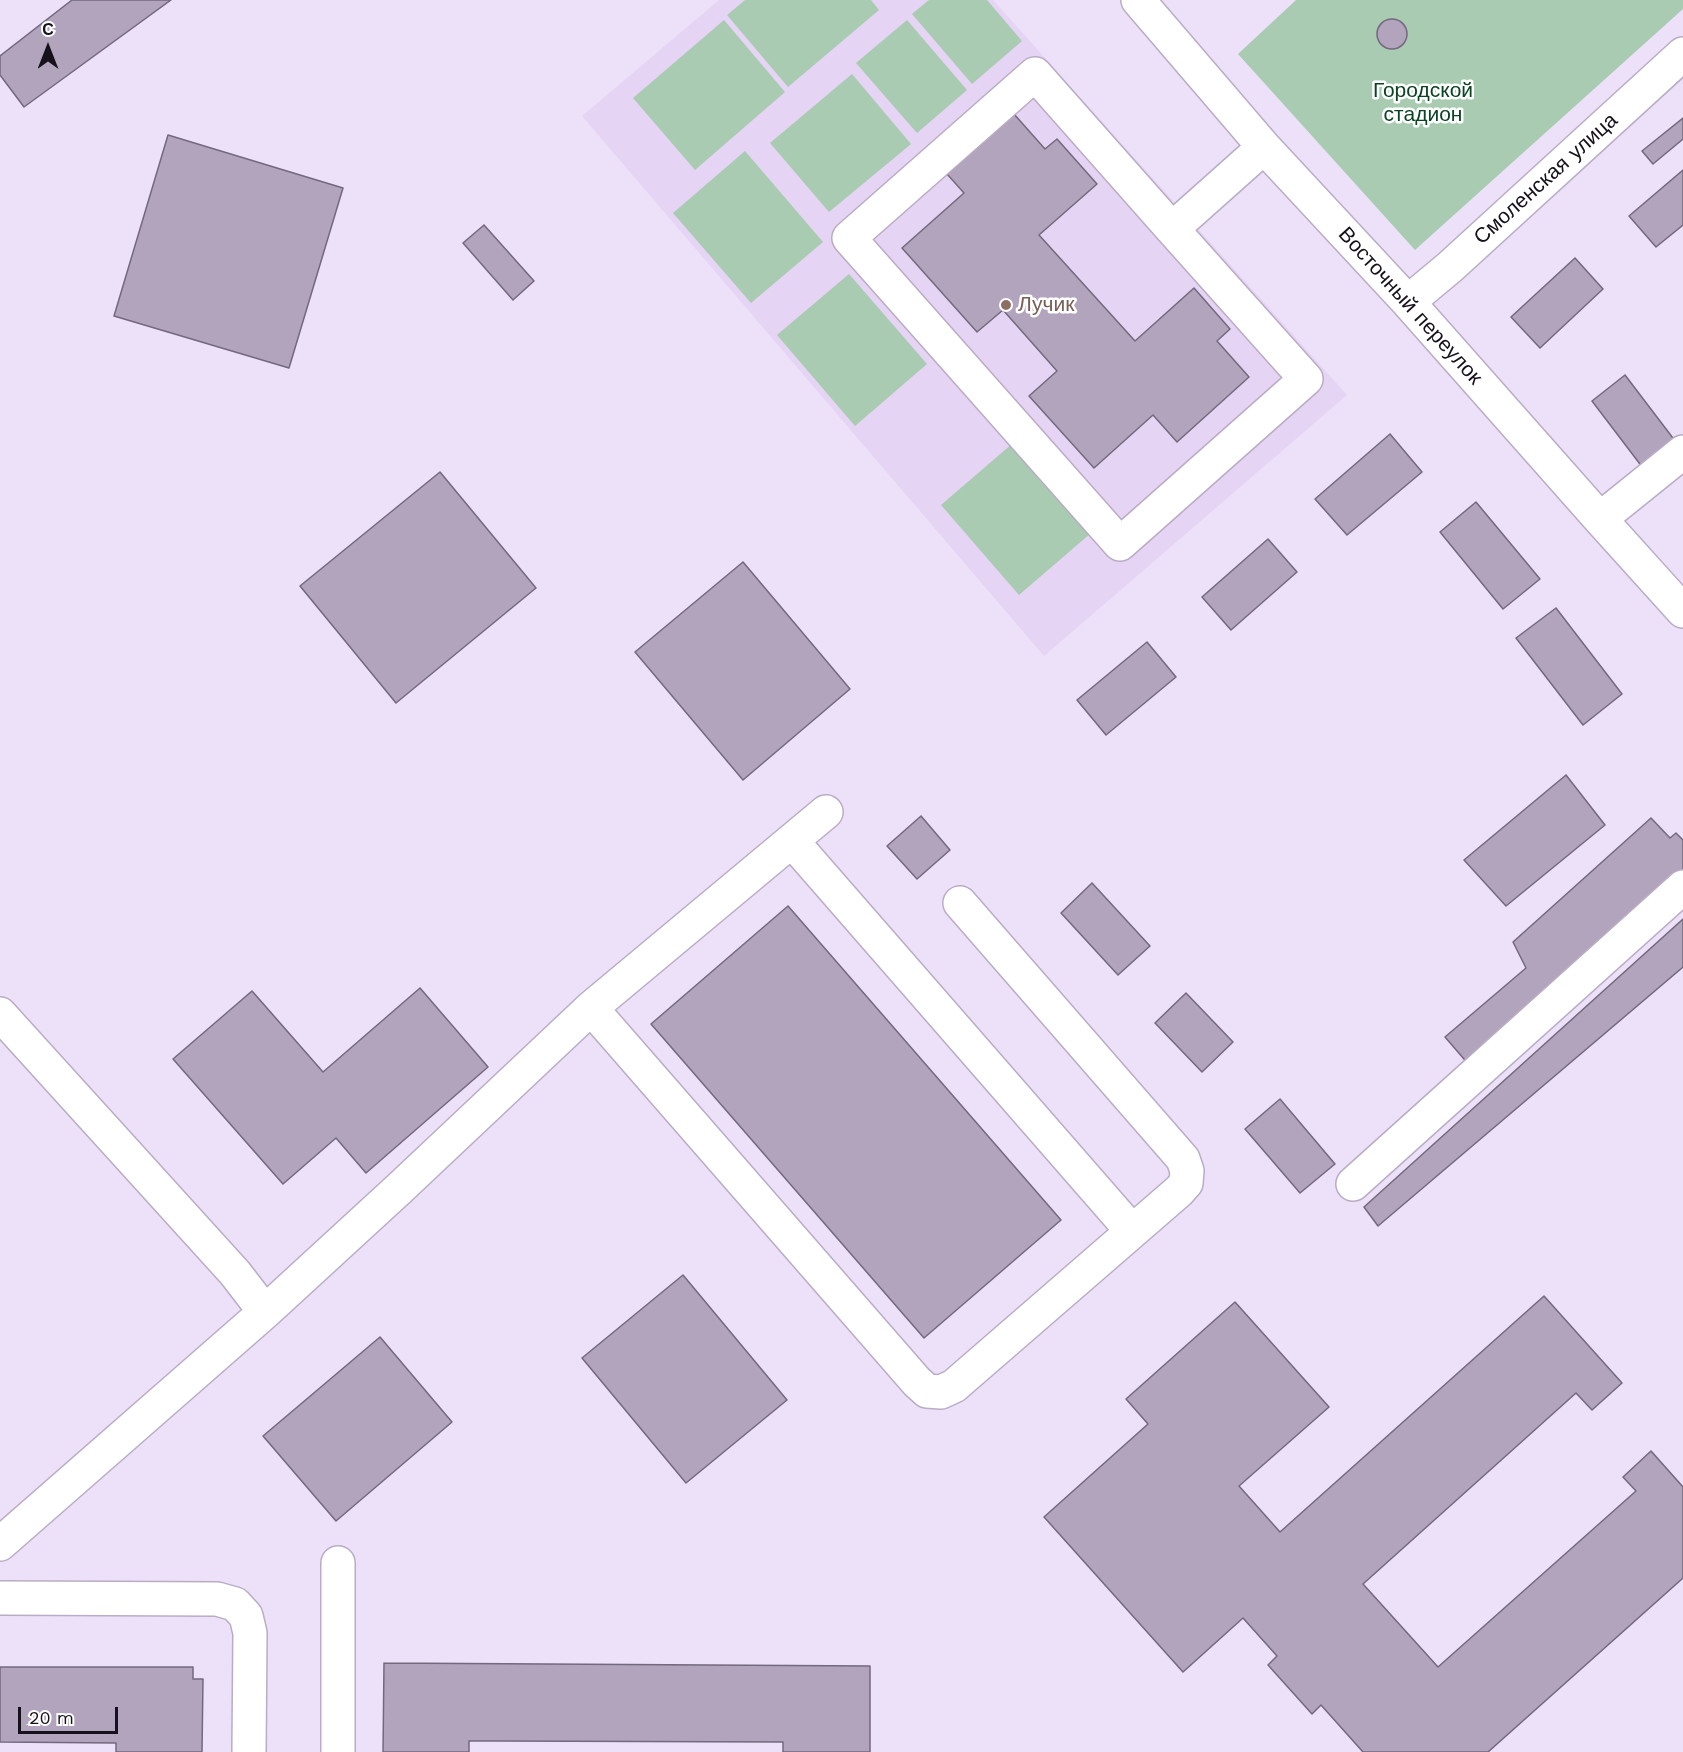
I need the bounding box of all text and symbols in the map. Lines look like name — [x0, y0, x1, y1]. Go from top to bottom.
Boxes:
north arrow — [18, 18, 78, 78]
text: С — [42, 20, 54, 39]
park label: Городской стадион — [1373, 78, 1473, 128]
street label: Смоленская улица — [1469, 108, 1623, 250]
street label: Восточный переулок — [1333, 222, 1487, 390]
place label: Лучик — [1018, 292, 1074, 318]
marker: Лучик — [999, 298, 1013, 312]
scale bar — [21, 1695, 122, 1733]
text: 20 m — [29, 1707, 74, 1728]

